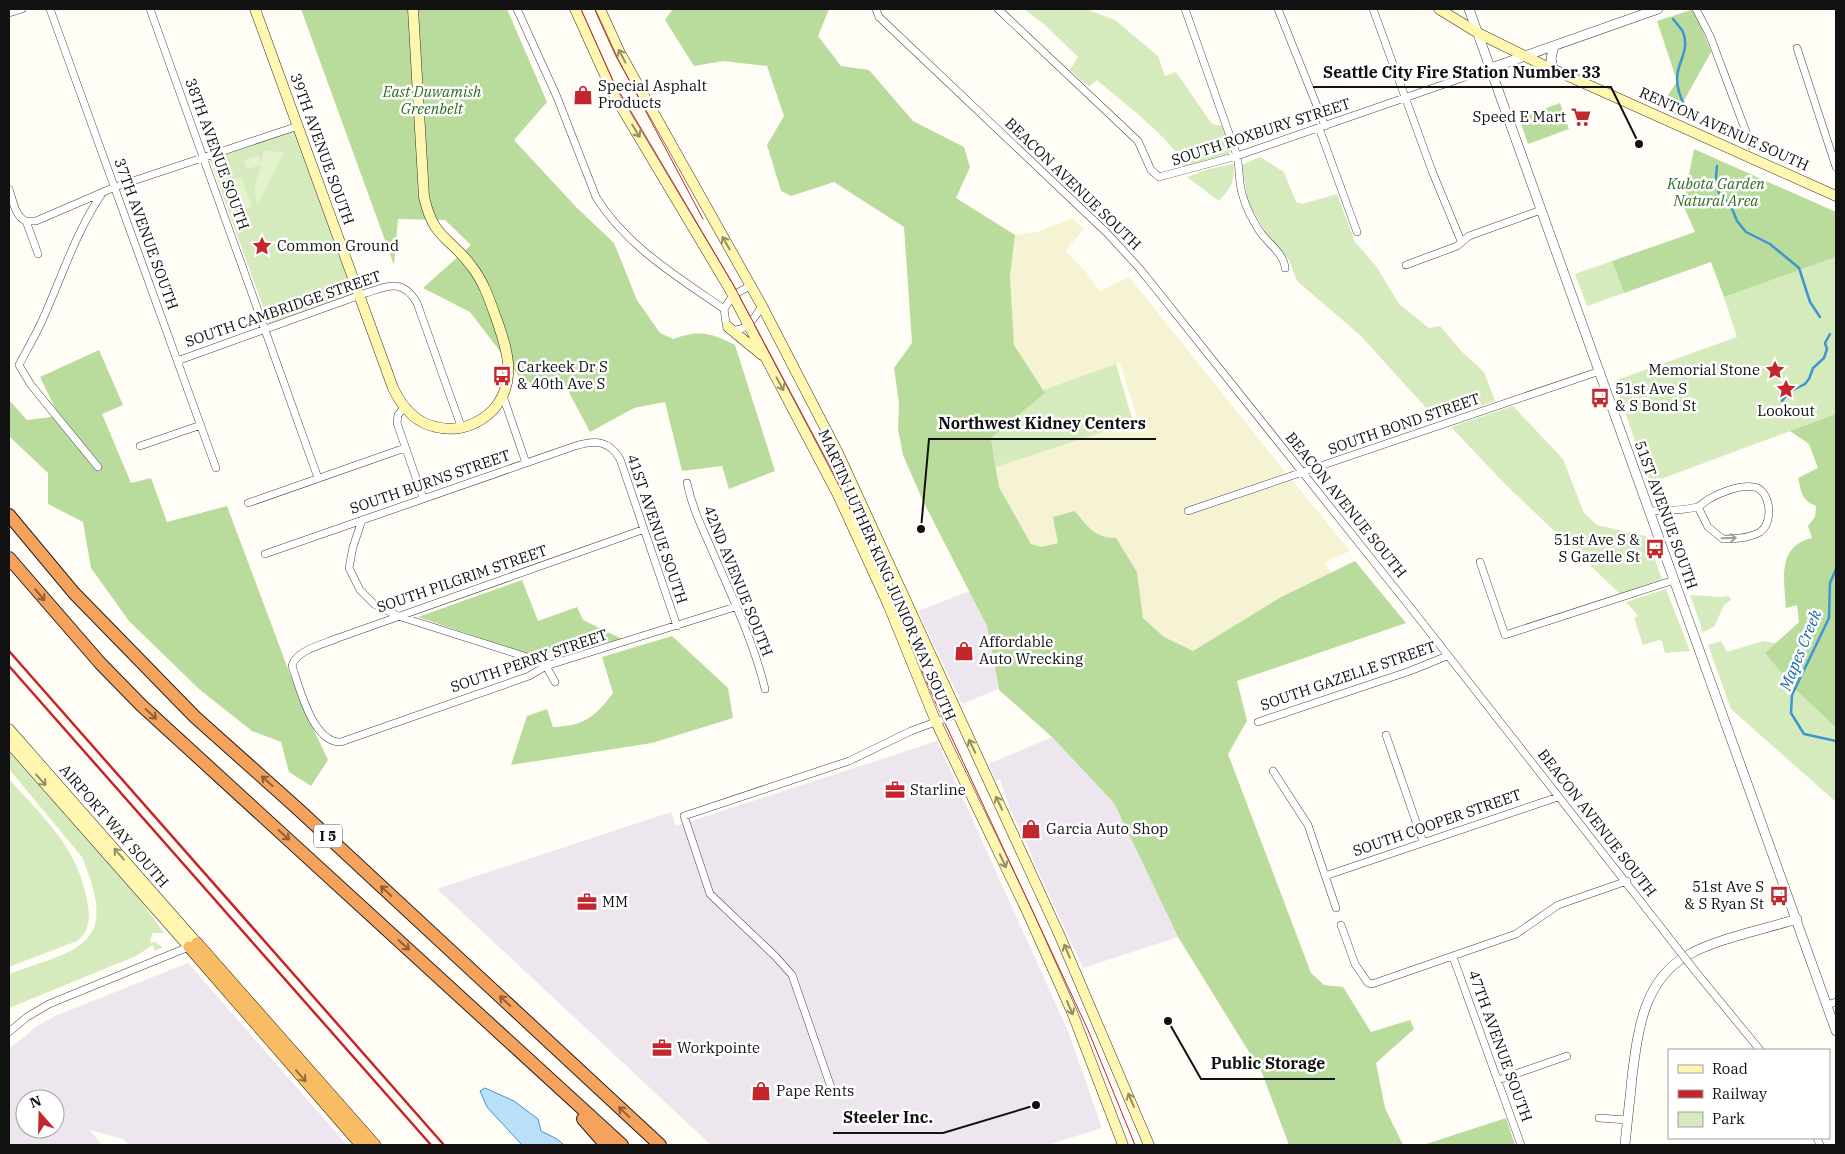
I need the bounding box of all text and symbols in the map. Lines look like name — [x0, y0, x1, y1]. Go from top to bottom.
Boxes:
one-way arrow — [617, 48, 627, 63]
callout: Seattle City Fire Station Number 33 — [1313, 56, 1611, 87]
text: Seattle City Fire Station Number 33 — [1323, 62, 1601, 82]
street label: 39TH AVENUE SOUTH — [286, 70, 359, 227]
street label: 38TH AVENUE SOUTH — [181, 75, 254, 232]
place label: Special Asphalt Products — [598, 76, 707, 112]
park label: East Duwamish Greenbelt — [382, 82, 482, 118]
street label: RENTON AVENUE SOUTH — [1636, 82, 1812, 175]
shop icon: Special Asphalt Products — [572, 84, 594, 106]
street label: SOUTH ROXBURY STREET — [1169, 93, 1353, 169]
supermarket icon: Speed E Mart — [1570, 106, 1592, 128]
place label: Speed E Mart — [1473, 107, 1566, 126]
street label: BEACON AVENUE SOUTH — [1001, 114, 1145, 254]
one-way arrow — [631, 123, 641, 137]
street label: 37TH AVENUE SOUTH — [110, 155, 183, 312]
park label: Kubota Garden Natural Area — [1666, 174, 1765, 210]
place icon: Common Ground — [251, 235, 273, 257]
place label: Common Ground — [277, 236, 399, 255]
one-way arrow — [721, 237, 731, 251]
street label: SOUTH CAMBRIDGE STREET — [182, 266, 384, 351]
place label: Carkeek Dr S & 40th Ave S — [517, 357, 608, 393]
place icon: Memorial Stone — [1764, 359, 1786, 381]
place label: Memorial Stone — [1648, 360, 1760, 379]
bus stop icon: Carkeek Dr S & 40th Ave S — [491, 365, 513, 387]
one-way arrow — [775, 376, 785, 391]
place icon: Lookout — [1775, 378, 1797, 400]
place label: 51st Ave S & S Bond St — [1615, 379, 1696, 415]
bus stop icon: 51st Ave S & S Bond St — [1589, 387, 1611, 409]
street label: SOUTH BOND STREET — [1325, 388, 1483, 459]
place label: Lookout — [1757, 401, 1815, 420]
callout: Northwest Kidney Centers — [929, 408, 1156, 439]
text: Northwest Kidney Centers — [938, 413, 1146, 433]
street label: MARTIN LUTHER KING JUNIOR WAY SOUTH — [814, 426, 961, 723]
street label: BEACON AVENUE SOUTH — [1282, 428, 1411, 581]
street label: 51ST AVENUE SOUTH — [1631, 438, 1702, 592]
street label: SOUTH BURNS STREET — [347, 445, 513, 518]
street label: 41ST AVENUE SOUTH — [623, 452, 692, 606]
street label: 42ND AVENUE SOUTH — [700, 503, 777, 659]
place label: 51st Ave S & S Gazelle St — [1554, 530, 1640, 566]
one-way arrow — [1721, 534, 1737, 543]
bus stop icon: 51st Ave S & S Gazelle St — [1644, 538, 1666, 560]
street label: SOUTH PILGRIM STREET — [374, 540, 550, 617]
one-way arrow — [35, 588, 46, 601]
water label: Mapes Creek — [1774, 606, 1825, 694]
street label: SOUTH PERRY STREET — [448, 625, 610, 696]
place label: Affordable Auto Wrecking — [979, 632, 1083, 668]
street label: SOUTH GAZELLE STREET — [1258, 636, 1438, 714]
shop icon: Affordable Auto Wrecking — [953, 640, 975, 662]
one-way arrow — [144, 708, 157, 720]
one-way arrow — [967, 739, 976, 754]
street label: BEACON AVENUE SOUTH — [1534, 745, 1661, 900]
street label: AIRPORT WAY SOUTH — [56, 760, 173, 891]
one-way arrow — [35, 773, 47, 786]
one-way arrow — [260, 775, 273, 787]
office icon: Starline — [884, 779, 906, 801]
place label: Starline — [910, 780, 966, 799]
street label: SOUTH COOPER STREET — [1350, 785, 1524, 860]
one-way arrow — [994, 796, 1003, 811]
shop icon: Garcia Auto Shop — [1020, 818, 1042, 840]
place label: Garcia Auto Shop — [1046, 819, 1168, 838]
road number: I 5 — [314, 824, 342, 848]
one-way arrow — [277, 830, 290, 841]
one-way arrow — [113, 848, 125, 861]
one-way arrow — [998, 853, 1008, 868]
place label: 51st Ave S & S Ryan St — [1684, 877, 1764, 913]
one-way arrow — [380, 885, 393, 897]
bus stop icon: 51st Ave S & S Ryan St — [1768, 885, 1790, 907]
office icon: MM — [576, 891, 598, 913]
place label: MM — [602, 892, 628, 911]
one-way arrow — [397, 939, 410, 951]
one-way arrow — [1061, 944, 1071, 959]
street label: 47TH AVENUE SOUTH — [1464, 967, 1537, 1124]
one-way arrow — [499, 995, 512, 1007]
one-way arrow — [1066, 1000, 1076, 1015]
office icon: Workpointe — [651, 1037, 673, 1059]
place label: Workpointe — [677, 1038, 760, 1057]
callout: Public Storage — [1201, 1048, 1335, 1079]
legend — [1668, 1049, 1830, 1139]
text: Public Storage — [1211, 1053, 1325, 1073]
text: Road — [1712, 1059, 1748, 1078]
one-way arrow — [296, 1070, 307, 1083]
shop icon: Pape Rents — [750, 1080, 772, 1102]
place label: Pape Rents — [776, 1081, 854, 1100]
text: Railway — [1712, 1084, 1767, 1103]
north arrow — [15, 1089, 65, 1139]
text: N — [27, 1091, 44, 1112]
one-way arrow — [1126, 1093, 1136, 1108]
callout: Steeler Inc. — [833, 1102, 943, 1133]
one-way arrow — [618, 1106, 631, 1118]
text: Steeler Inc. — [843, 1107, 933, 1127]
text: Park — [1712, 1109, 1745, 1128]

